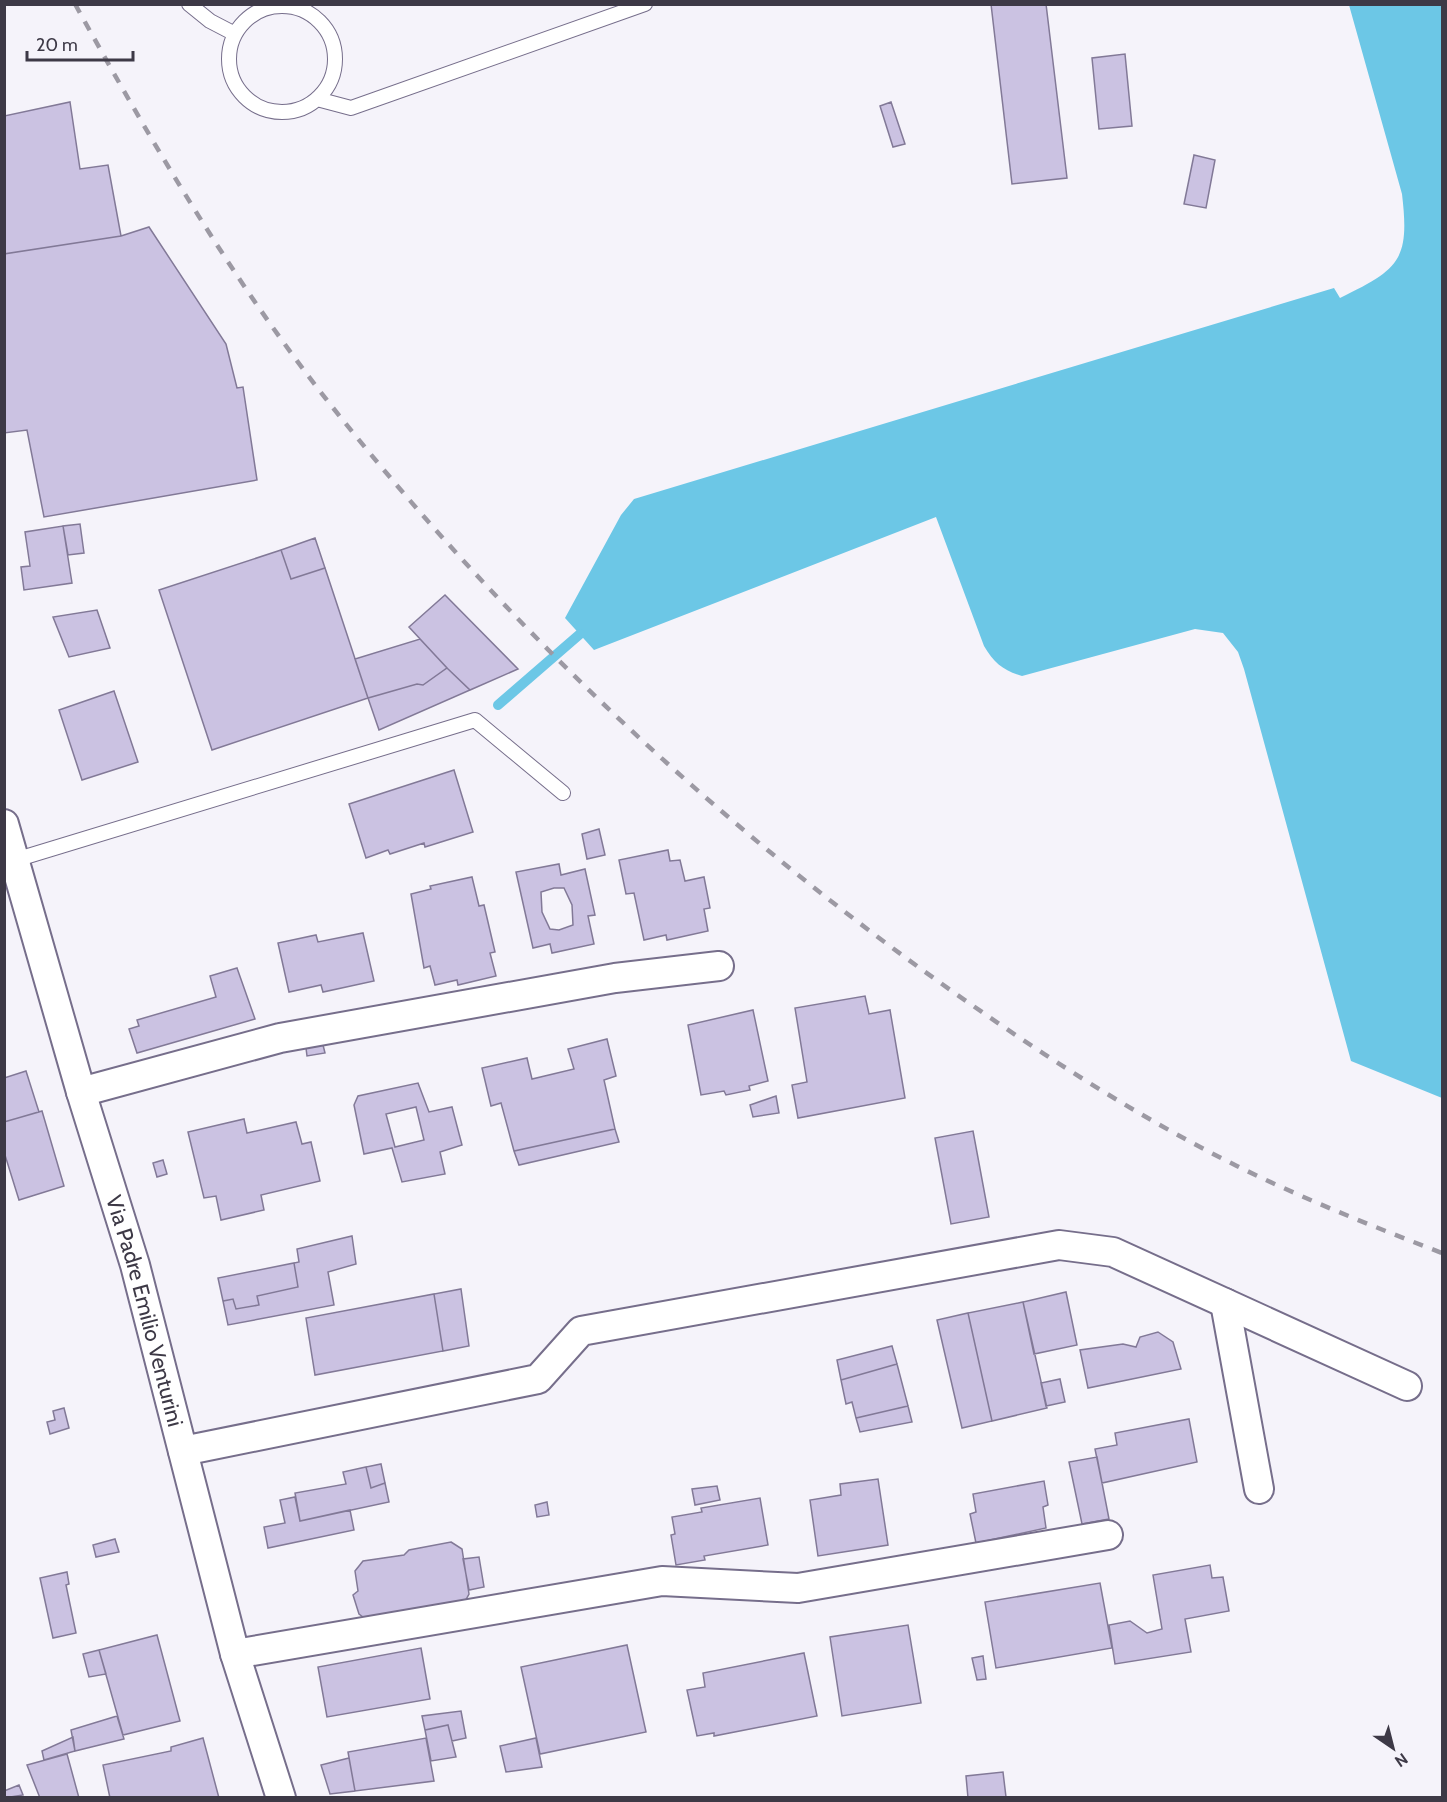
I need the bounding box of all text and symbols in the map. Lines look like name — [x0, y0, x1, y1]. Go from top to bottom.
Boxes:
scale bar — [27, 24, 134, 62]
text: 20 m — [36, 34, 78, 56]
street label: Via Padre Emilio Venturini — [100, 1192, 189, 1429]
north arrow — [1363, 1718, 1423, 1778]
text: N — [1391, 1749, 1411, 1771]

